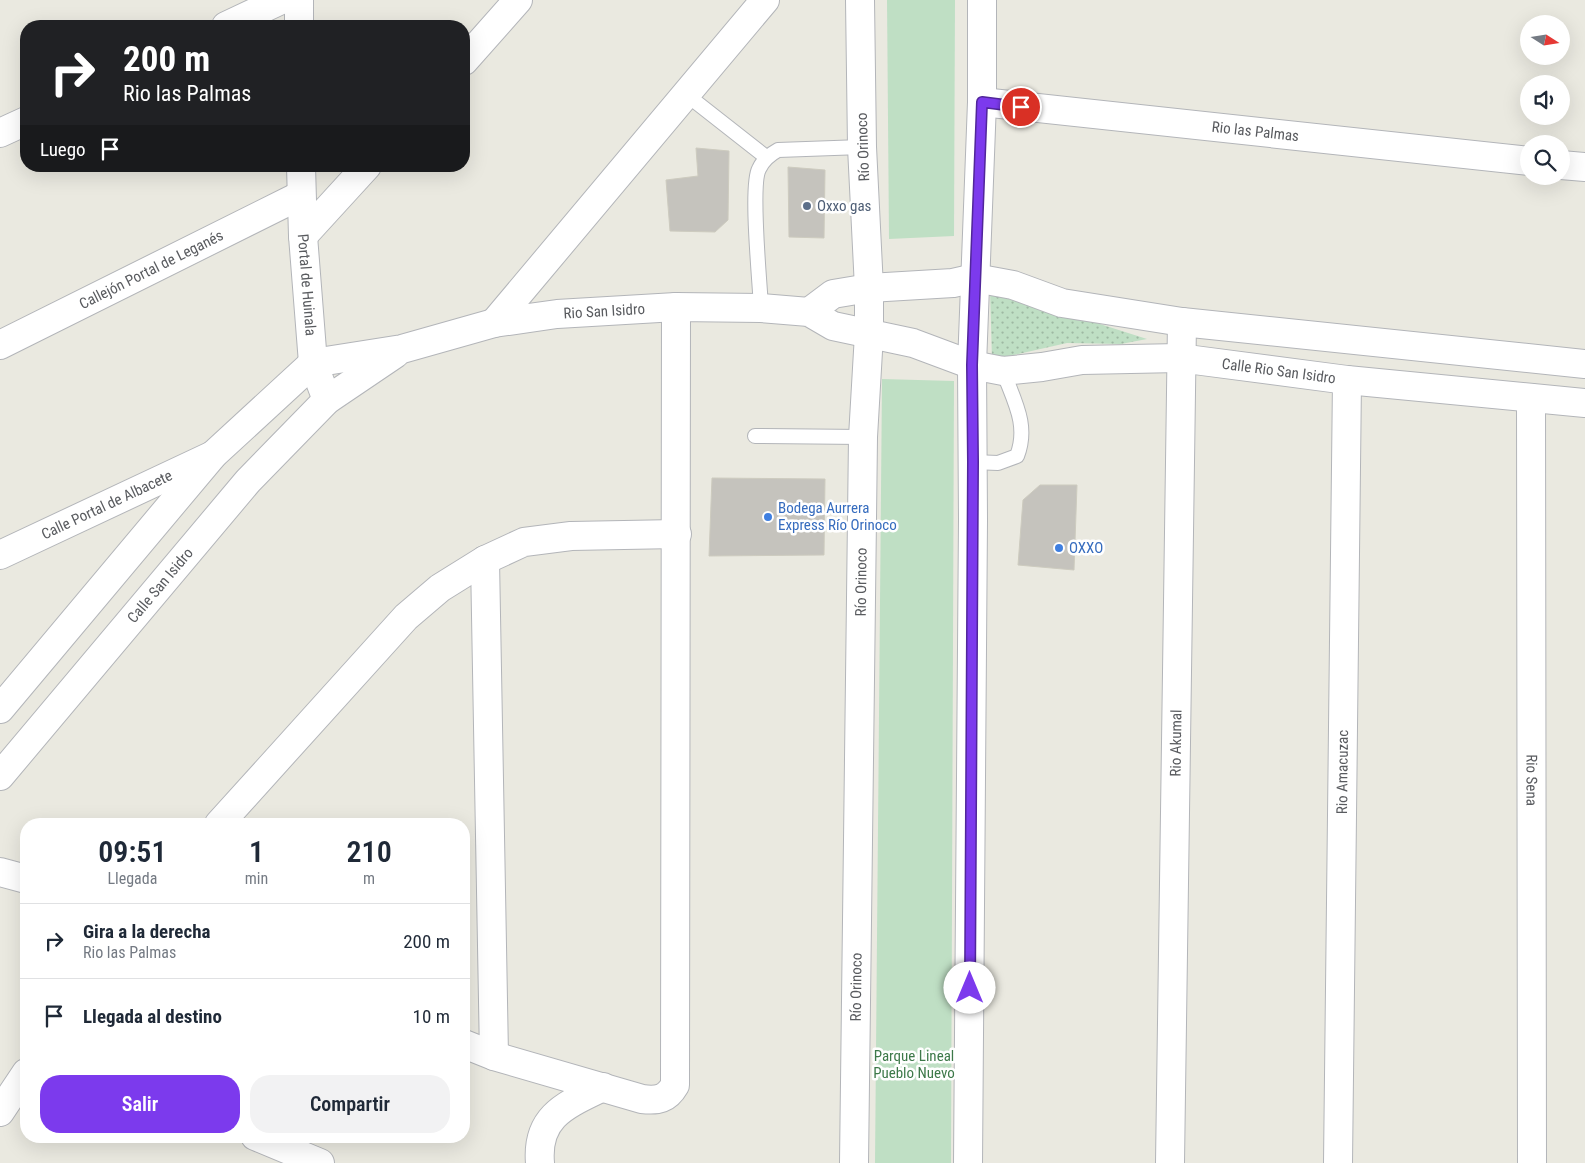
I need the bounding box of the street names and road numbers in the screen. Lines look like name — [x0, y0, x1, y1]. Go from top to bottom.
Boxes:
street label: Río Orinoco — [853, 112, 873, 182]
street label: Rio las Palmas — [1211, 118, 1300, 145]
street label: Callejón Portal de Leganés — [76, 226, 226, 313]
street label: Portal de Huinala — [294, 233, 320, 337]
street label: Rio San Isidro — [563, 300, 645, 323]
street label: Calle Rio San Isidro — [1221, 355, 1337, 387]
street label: Calle Portal de Albacete — [39, 466, 175, 543]
street label: Calle San Isidro — [124, 544, 197, 627]
street label: Río Orinoco — [852, 548, 871, 617]
street label: Rio Akumal — [1167, 709, 1185, 777]
street label: Rio Amacuzac — [1333, 730, 1352, 814]
street label: Rio Sena — [1522, 754, 1541, 806]
street label: Río Orinoco — [847, 952, 866, 1022]

